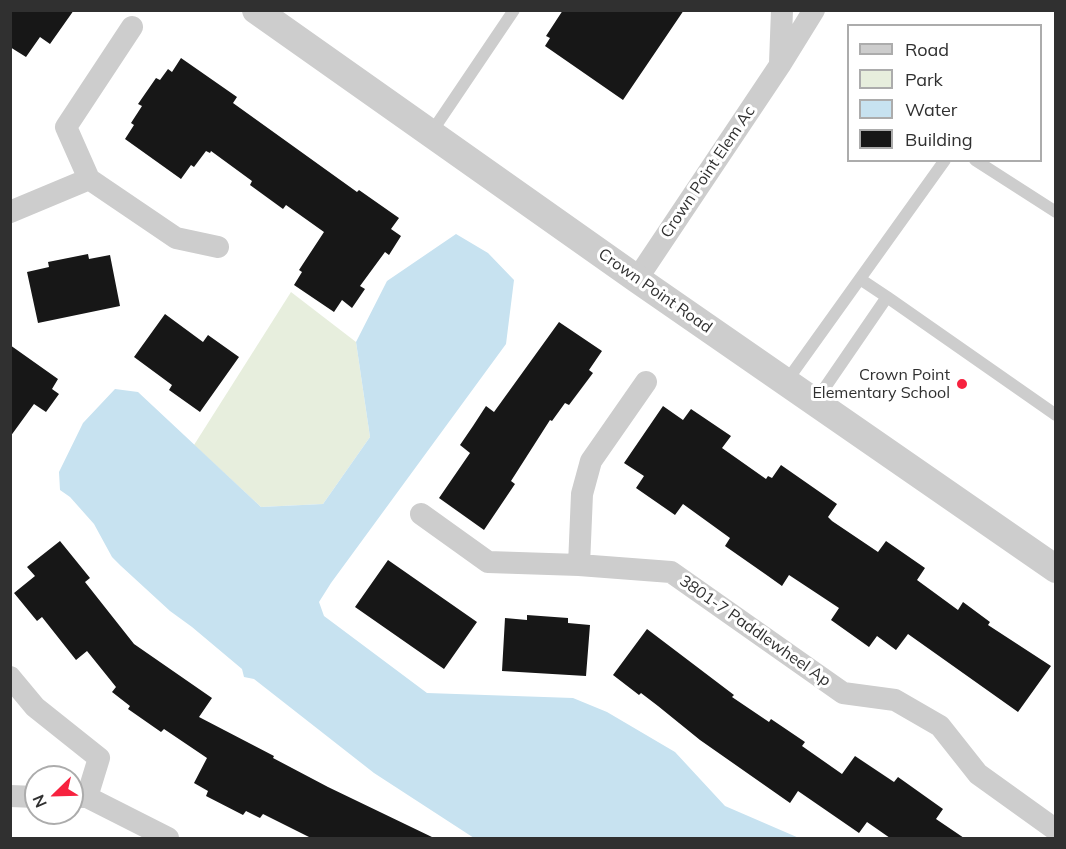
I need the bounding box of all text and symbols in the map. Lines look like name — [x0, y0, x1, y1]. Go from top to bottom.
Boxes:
legend — [847, 24, 1042, 162]
text: Road — [905, 38, 949, 61]
text: Park — [905, 68, 943, 91]
text: Water — [905, 98, 957, 121]
street label: Crown Point Elem Ac — [657, 102, 759, 242]
text: Building — [905, 128, 973, 151]
street label: Crown Point Road — [594, 245, 716, 337]
place label: Crown Point Elementary School — [812, 365, 950, 403]
marker: Crown Point Elementary School — [955, 377, 969, 391]
street label: 3801-7 Paddlewheel Ap — [676, 571, 834, 691]
north arrow — [24, 765, 84, 825]
text: N — [28, 792, 51, 811]

